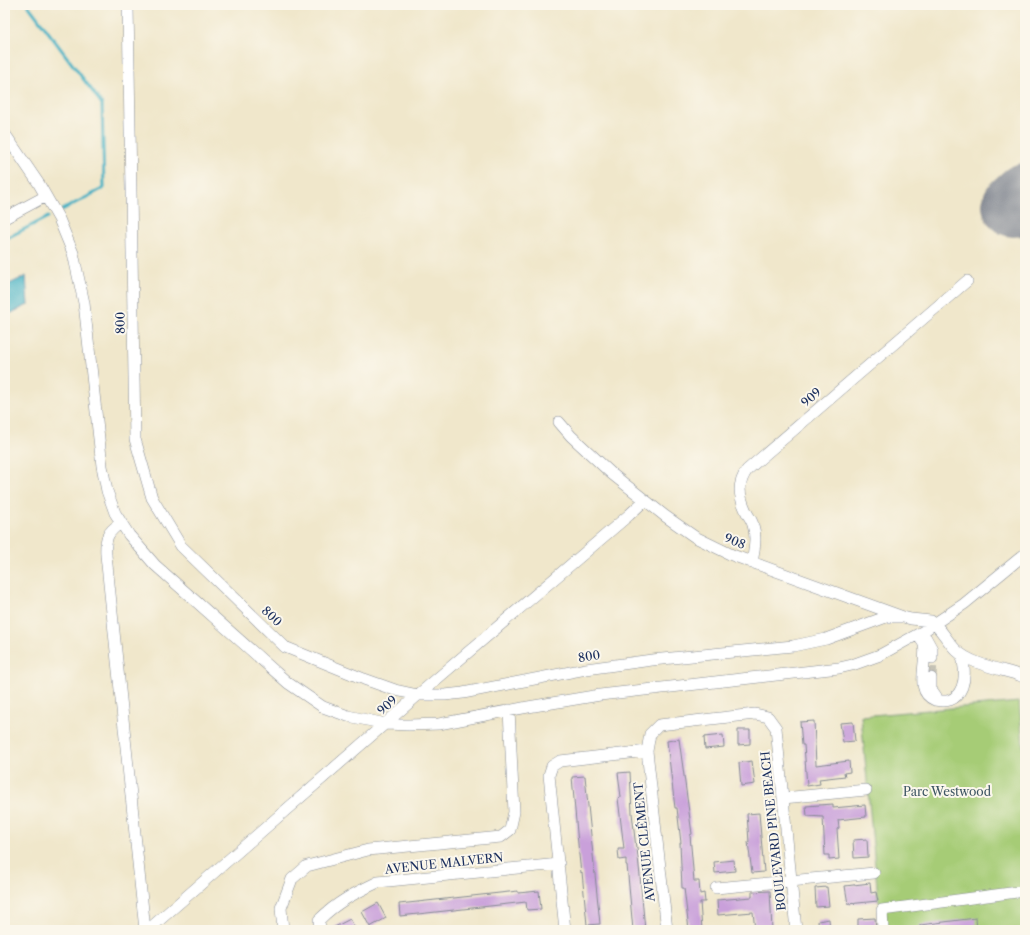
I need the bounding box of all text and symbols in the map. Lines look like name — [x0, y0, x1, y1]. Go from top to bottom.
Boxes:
street label: 800 — [112, 312, 128, 334]
street label: 909 — [798, 384, 824, 410]
street label: 908 — [722, 530, 748, 552]
street label: 800 — [259, 603, 285, 629]
street label: 800 — [577, 647, 601, 665]
street label: 909 — [374, 692, 400, 718]
street label: BOULEVARD PINE BEACH — [757, 750, 789, 912]
street label: AVENUE CLÉMENT — [629, 781, 658, 904]
park label: Parc Westwood — [903, 784, 992, 799]
street label: AVENUE MALVERN — [383, 849, 504, 877]

